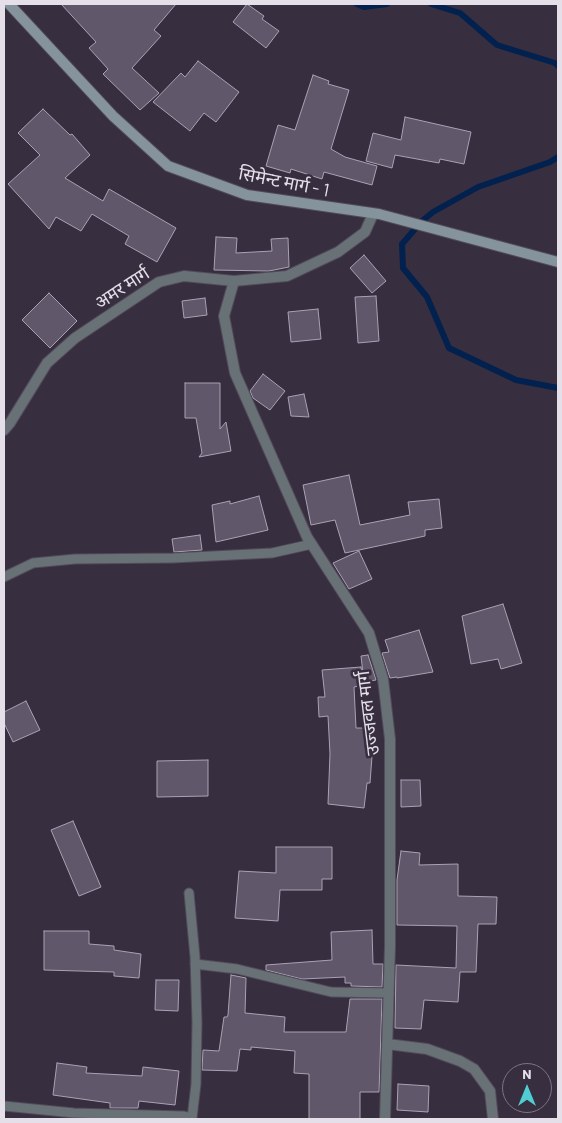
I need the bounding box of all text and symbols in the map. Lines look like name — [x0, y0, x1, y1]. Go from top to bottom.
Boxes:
street label: सिमेन्ट मार्ग - 1 — [237, 163, 331, 201]
street label: अमर मार्ग — [91, 262, 153, 314]
street label: उज्जवल मार्ग — [352, 670, 384, 756]
north arrow — [502, 1063, 552, 1113]
text: N — [522, 1065, 532, 1082]

